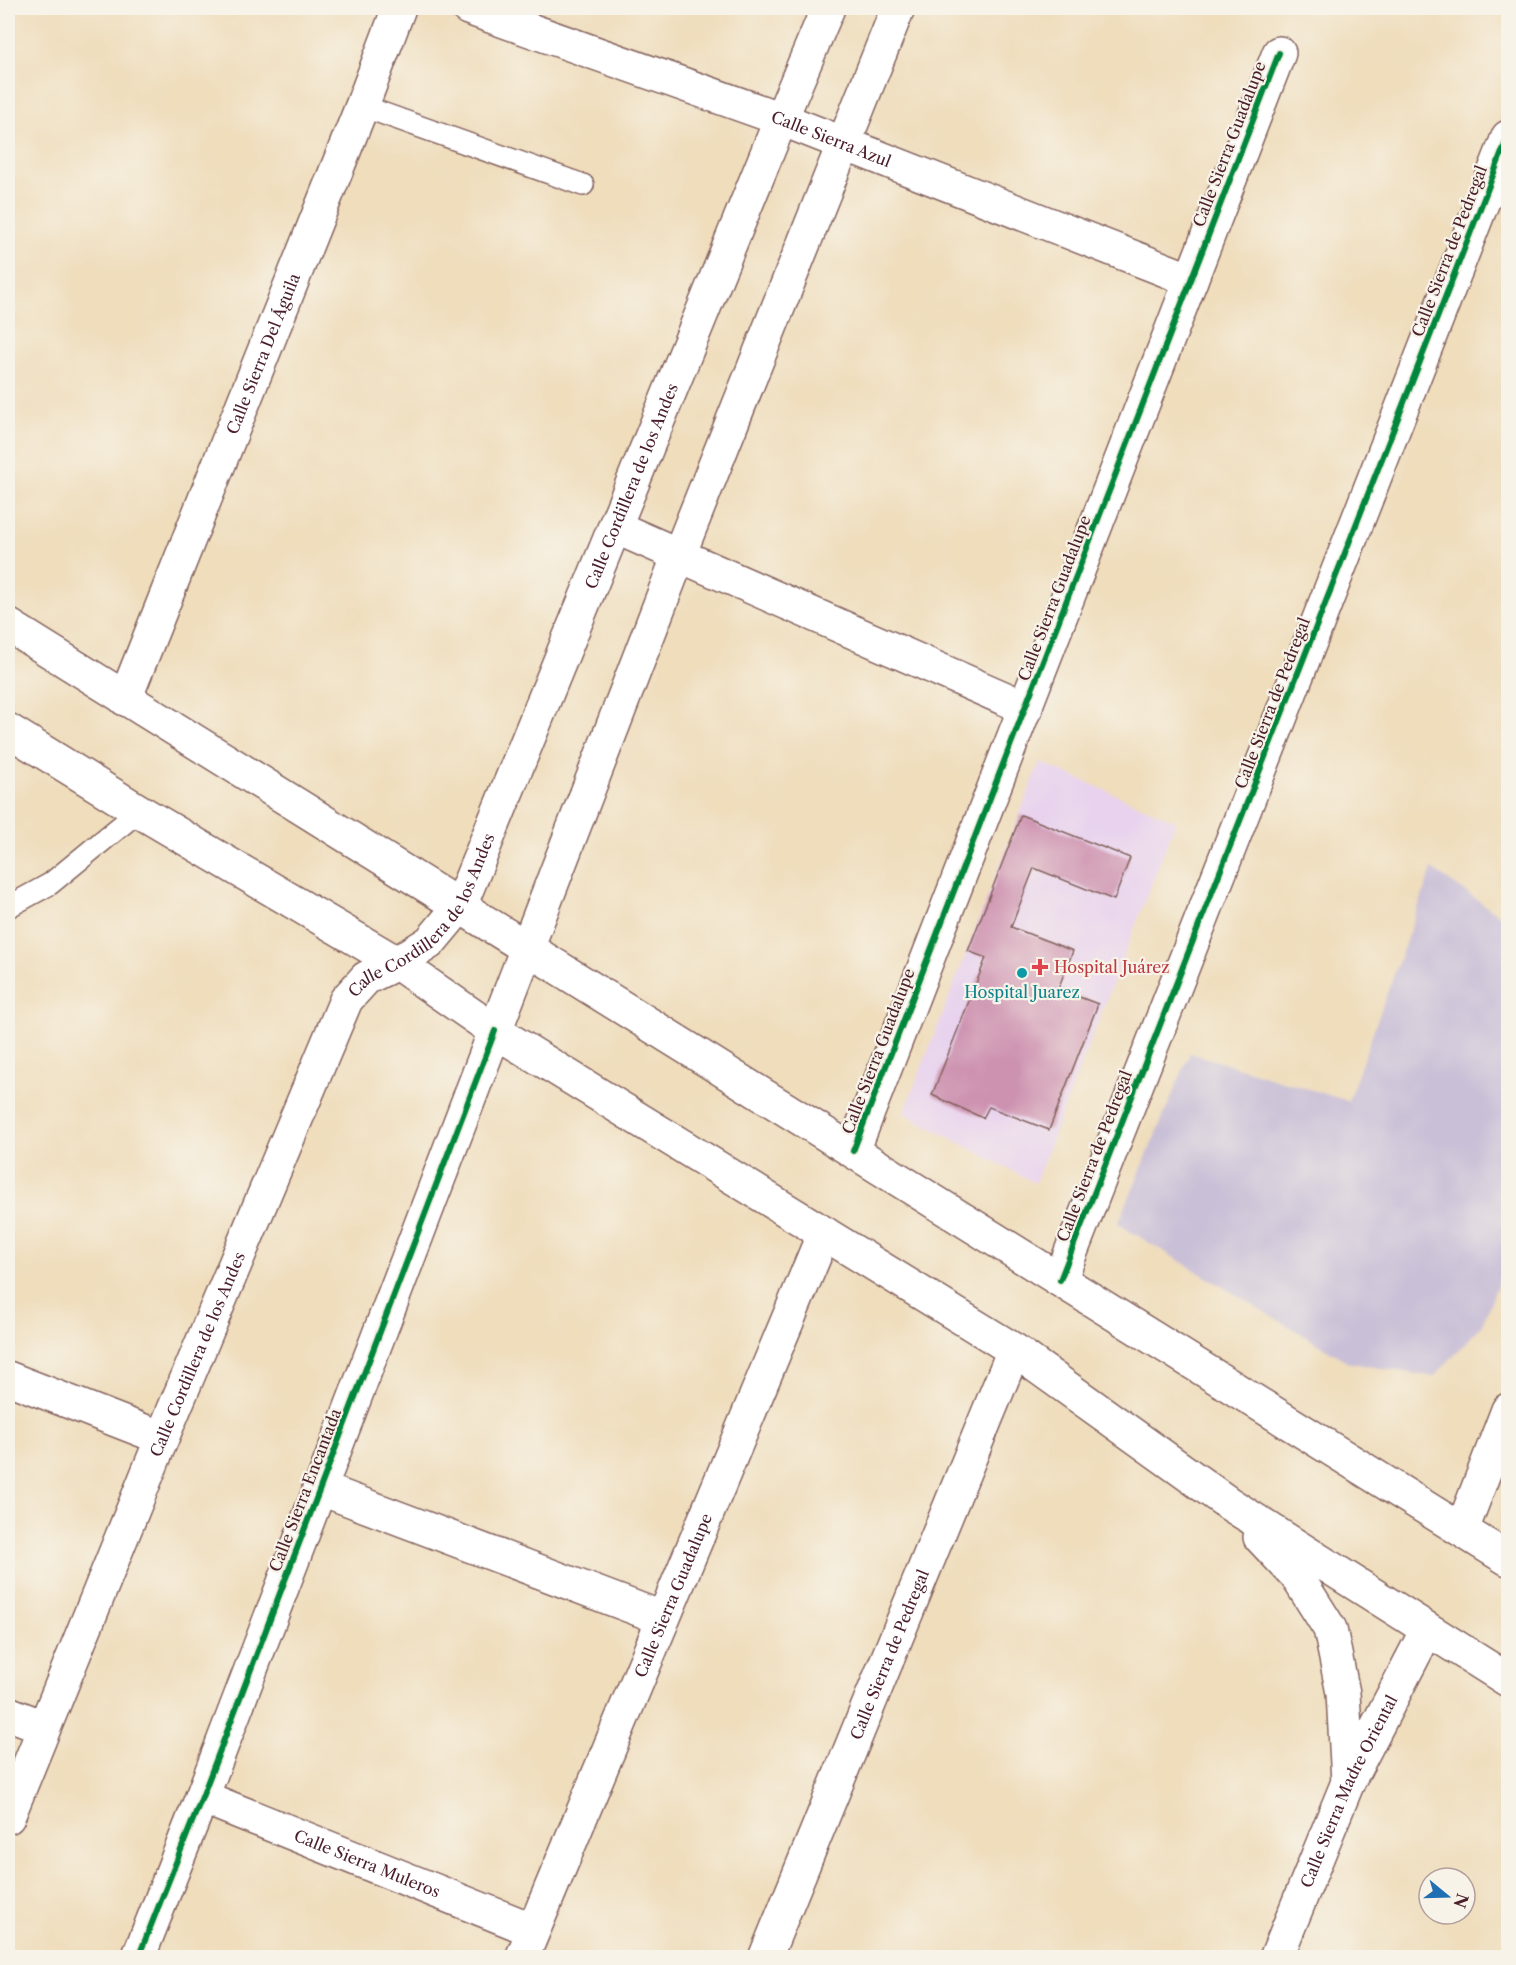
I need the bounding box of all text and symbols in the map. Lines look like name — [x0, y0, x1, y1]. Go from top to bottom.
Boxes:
street label: Calle Sierra Guadalupe — [1188, 58, 1270, 230]
street label: Calle Sierra Azul — [769, 106, 894, 171]
street label: Calle Sierra de Pedregal — [1407, 162, 1491, 339]
street label: Calle Sierra Del Águila — [222, 270, 304, 437]
street label: Calle Cordillera de los Andes — [580, 380, 682, 592]
street label: Calle Sierra Guadalupe — [1013, 512, 1095, 684]
street label: Calle Sierra de Pedregal — [1230, 614, 1314, 791]
street label: Calle Cordillera de los Andes — [344, 830, 499, 1001]
place label: Hospital Juárez — [1054, 957, 1170, 977]
marker: Hospital Juárez — [1031, 958, 1049, 976]
street label: Calle Sierra Guadalupe — [837, 965, 919, 1137]
marker: Hospital Juarez — [1015, 966, 1029, 980]
place label: Hospital Juarez — [964, 982, 1080, 1002]
street label: Calle Sierra de Pedregal — [1052, 1067, 1136, 1244]
street label: Calle Cordillera de los Andes — [145, 1249, 249, 1460]
street label: Calle Sierra Encantada — [265, 1405, 346, 1574]
street label: Calle Sierra Guadalupe — [630, 1510, 716, 1680]
street label: Calle Sierra de Pedregal — [846, 1566, 933, 1742]
street label: Calle Sierra Madre Oriental — [1296, 1691, 1402, 1890]
street label: Calle Sierra Muleros — [291, 1825, 443, 1902]
north arrow — [1417, 1866, 1477, 1926]
text: N — [1449, 1891, 1473, 1911]

